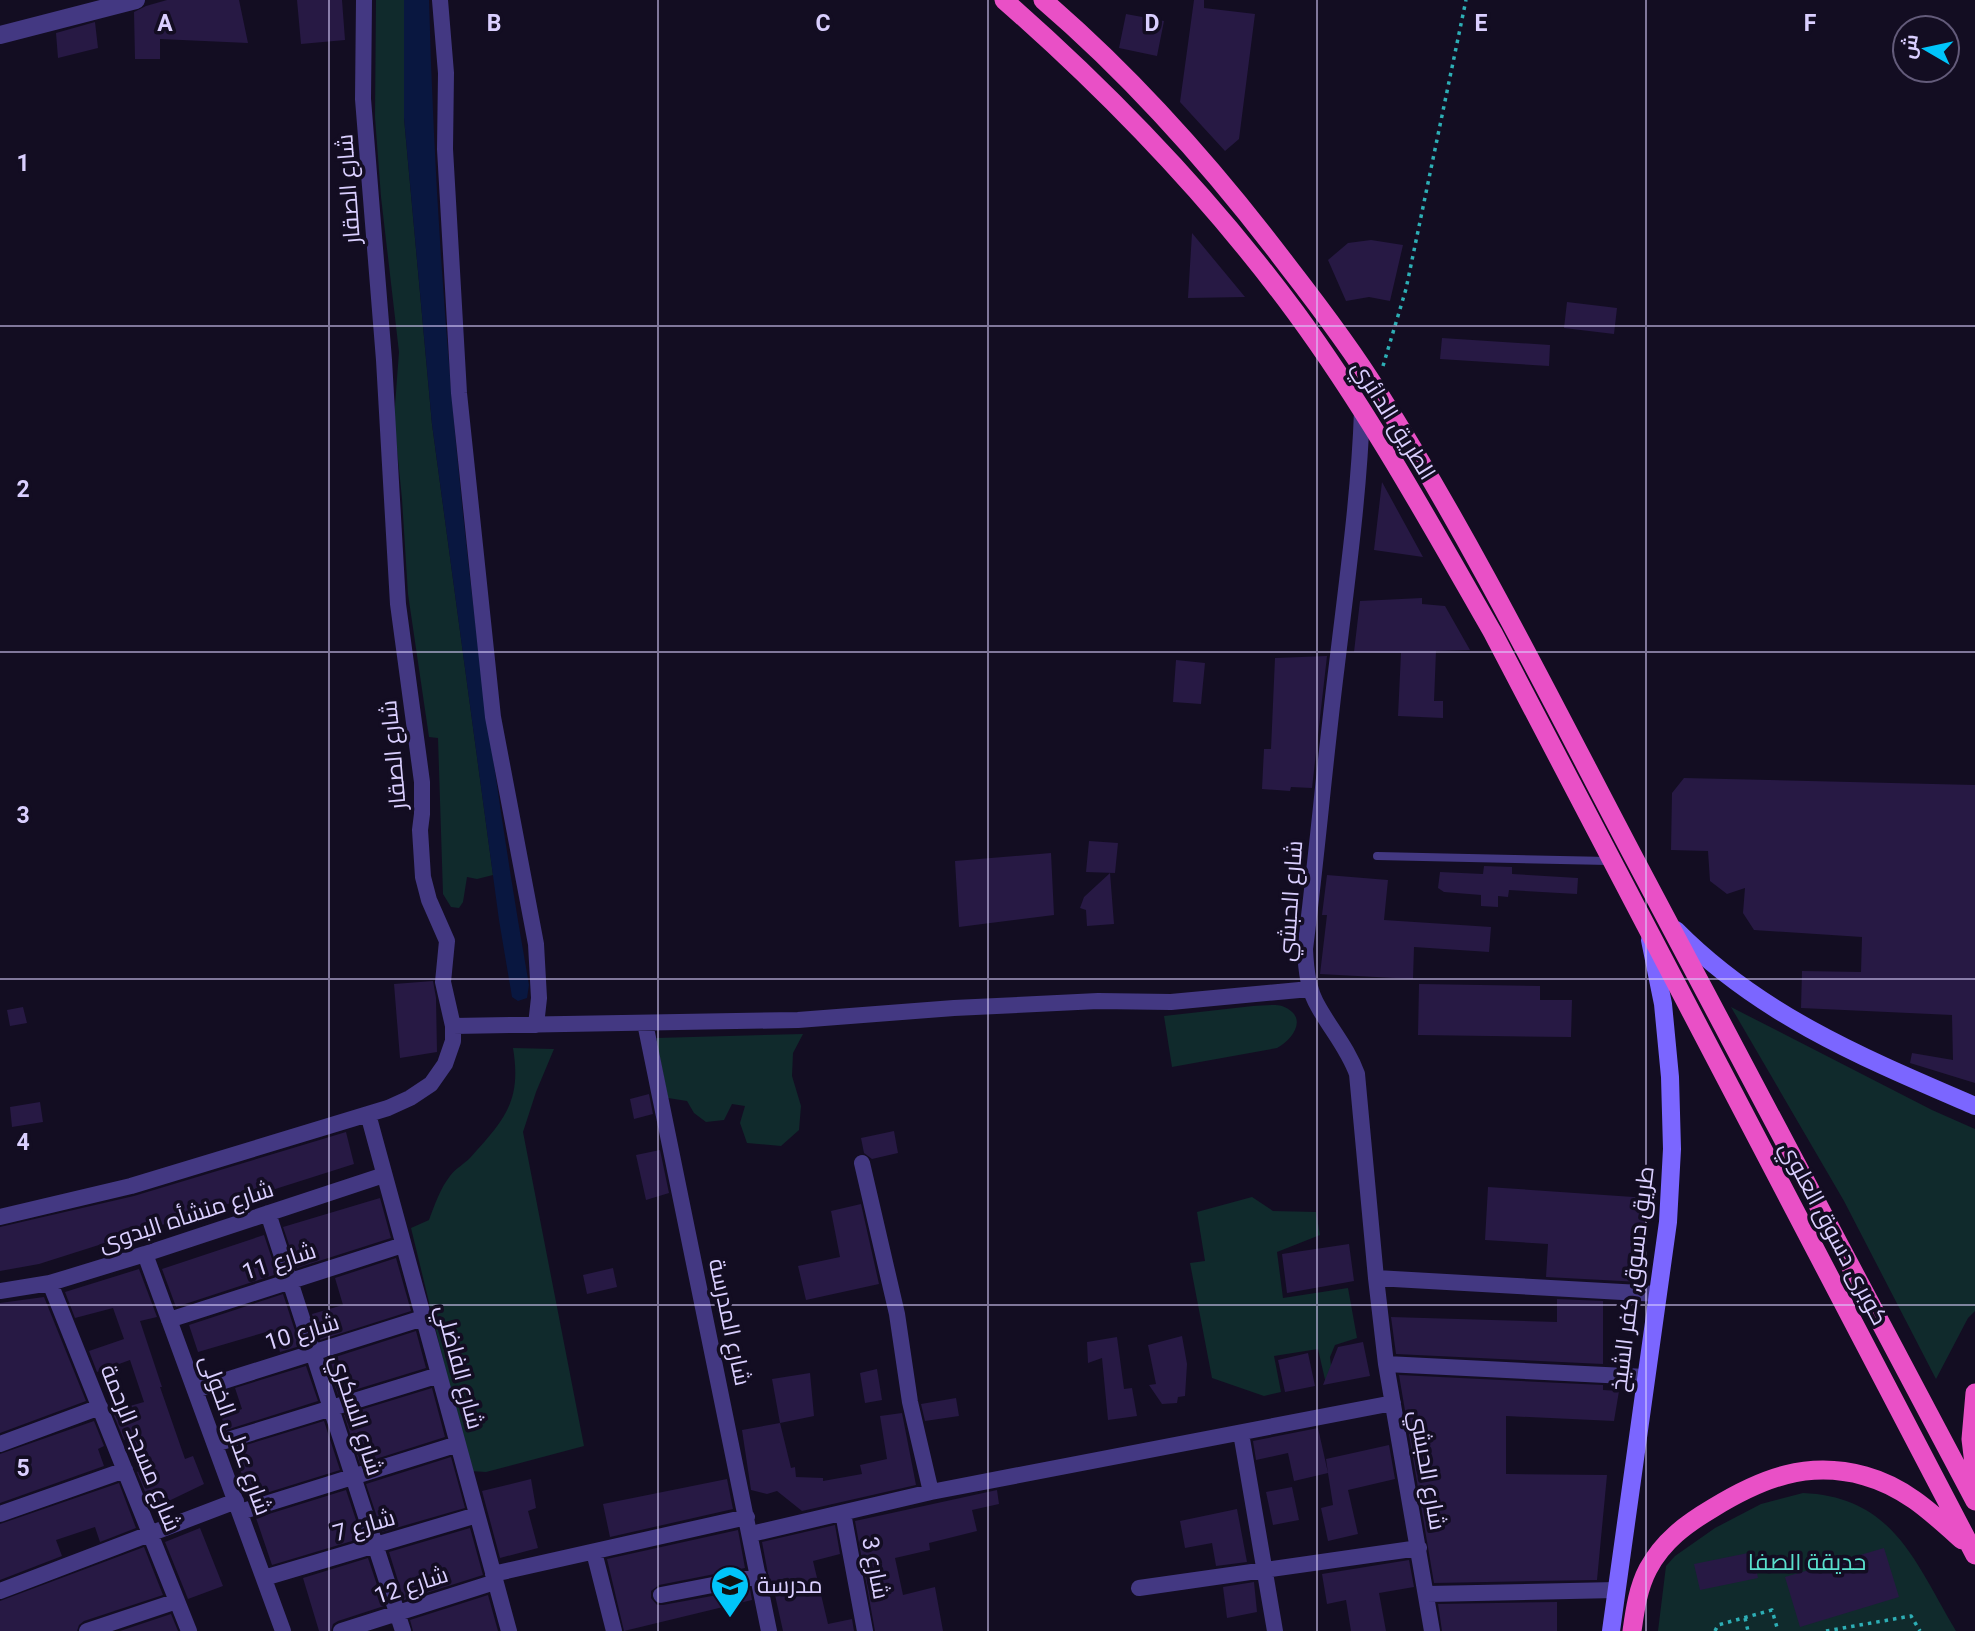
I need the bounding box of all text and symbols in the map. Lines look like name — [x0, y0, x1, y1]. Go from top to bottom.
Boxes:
text: A — [157, 10, 173, 37]
text: B — [487, 10, 501, 37]
text: C — [815, 10, 831, 37]
text: D — [1145, 10, 1159, 37]
text: E — [1475, 10, 1488, 37]
text: F — [1804, 10, 1817, 37]
north arrow — [1891, 14, 1961, 84]
text: ش — [1896, 33, 1923, 60]
street label: شارع الصقار — [331, 133, 368, 247]
text: 1 — [16, 150, 30, 177]
street label: الطريق الدائري — [1343, 356, 1441, 487]
text: 2 — [16, 476, 30, 503]
street label: شارع الصقار — [375, 699, 414, 813]
text: 3 — [16, 802, 30, 829]
street label: شارع الحبشي — [1273, 840, 1311, 963]
text: 4 — [16, 1129, 30, 1156]
street label: كوبرى دسوق العلوي — [1770, 1137, 1893, 1332]
street label: طريق دسوق, كفر الشيخ — [1605, 1165, 1662, 1394]
street label: شارع منشأه البدوى — [95, 1174, 278, 1259]
street label: شارع 11 — [239, 1237, 320, 1288]
street label: شارع المدرسة — [701, 1256, 756, 1388]
street label: شارع الفاضلي — [426, 1302, 489, 1433]
street label: شارع 10 — [262, 1308, 343, 1358]
street label: شارع عدلى الخولى — [192, 1351, 277, 1520]
street label: شارع السكري — [321, 1351, 389, 1480]
street label: شارع مسجد الرحمة — [93, 1361, 186, 1536]
street label: شارع الحبشي — [1401, 1408, 1451, 1533]
text: 5 — [16, 1455, 30, 1482]
street label: شارع 7 — [330, 1504, 399, 1549]
street label: شارع 3 — [854, 1534, 895, 1602]
park label: حديقة الصفا — [1748, 1549, 1866, 1576]
street label: شارع 12 — [371, 1561, 452, 1612]
school or university icon: مدرسة — [709, 1564, 751, 1619]
place label: مدرسة — [757, 1572, 822, 1599]

